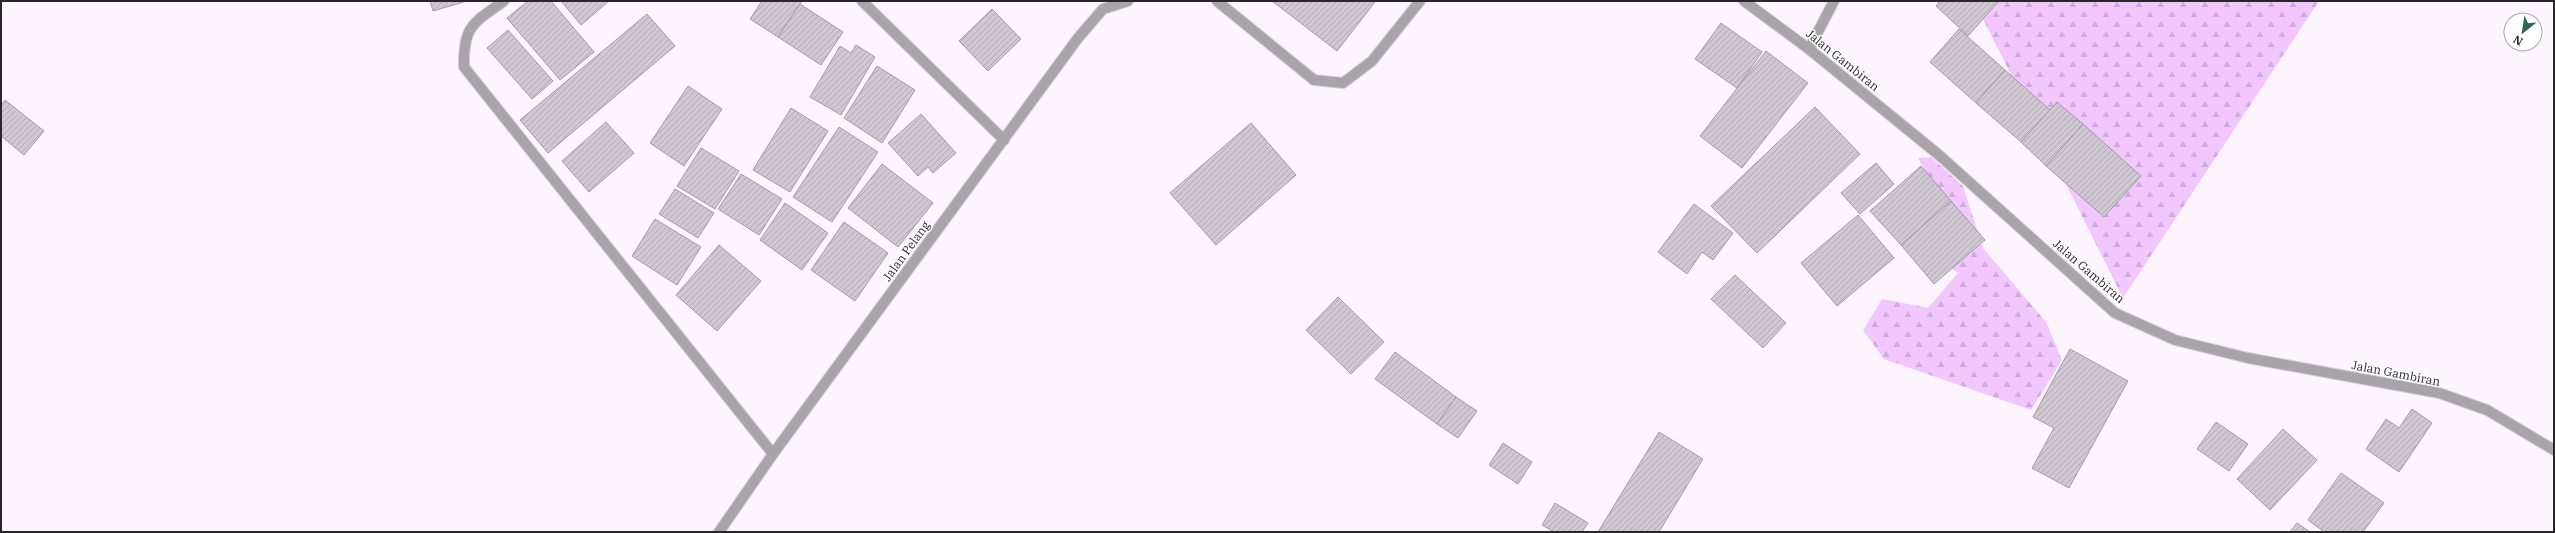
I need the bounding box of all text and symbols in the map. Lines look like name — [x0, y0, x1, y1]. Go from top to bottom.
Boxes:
north arrow — [2503, 12, 2543, 52]
street label: Jalan Gambiran — [1803, 26, 1883, 94]
text: N — [2510, 32, 2525, 49]
street label: Jalan Pelang — [879, 218, 933, 284]
street label: Jalan Gambiran — [2050, 236, 2128, 306]
street label: Jalan Gambiran — [2350, 357, 2442, 389]

